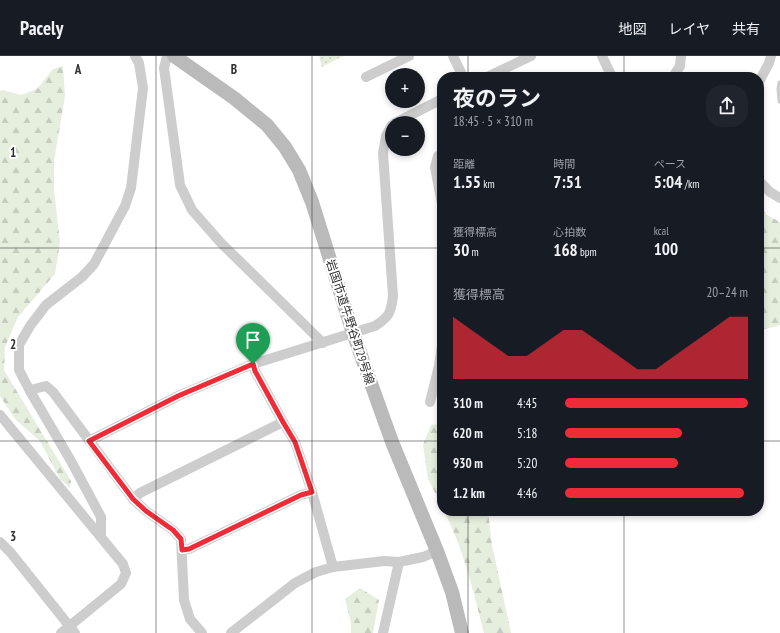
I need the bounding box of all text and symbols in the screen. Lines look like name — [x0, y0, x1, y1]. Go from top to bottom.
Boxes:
text: Pacely — [20, 16, 63, 40]
text: 地図 — [618, 20, 646, 38]
text: レイヤ — [668, 20, 710, 38]
text: 共有 — [732, 20, 760, 38]
text: A — [74, 61, 82, 78]
text: B — [231, 61, 237, 78]
map controls — [385, 68, 425, 156]
button: + — [385, 68, 425, 108]
text: 夜のラン — [453, 84, 541, 112]
button: share — [706, 85, 748, 127]
text: 18:45 · 5 × 310 m — [453, 113, 533, 130]
button: − — [385, 116, 425, 156]
text: 1 — [10, 144, 16, 161]
text: 距離 — [453, 157, 475, 171]
text: 時間 — [553, 157, 575, 171]
text: ペース — [654, 157, 686, 171]
text: 1.55 — [453, 171, 481, 193]
text: 7:51 — [553, 171, 582, 193]
text: 5:04 — [654, 171, 682, 193]
text: km — [481, 177, 495, 191]
text: /km — [682, 177, 699, 191]
text: kcal — [654, 224, 669, 238]
text: 獲得標高 — [453, 225, 497, 239]
text: 心拍数 — [553, 225, 586, 239]
text: 100 — [654, 238, 678, 260]
text: 30 — [453, 239, 469, 261]
text: 168 — [553, 239, 578, 261]
text: m — [469, 245, 479, 259]
text: bpm — [578, 245, 597, 259]
street label: 岩国市道牛野谷町29号線 — [323, 257, 378, 386]
text: 20–24 m — [706, 284, 748, 301]
text: 獲得標高 — [453, 286, 505, 303]
pin — [236, 323, 270, 364]
icon: arrive — [242, 329, 264, 351]
text: 2 — [10, 336, 16, 353]
text: 310 m — [453, 395, 483, 412]
text: 4:45 — [517, 395, 537, 412]
text: 620 m — [453, 425, 483, 442]
text: 5:18 — [517, 425, 537, 442]
text: 930 m — [453, 455, 483, 472]
text: 5:20 — [517, 455, 537, 472]
text: 1.2 km — [453, 485, 485, 502]
text: 4:46 — [517, 485, 537, 502]
text: 3 — [10, 528, 16, 545]

